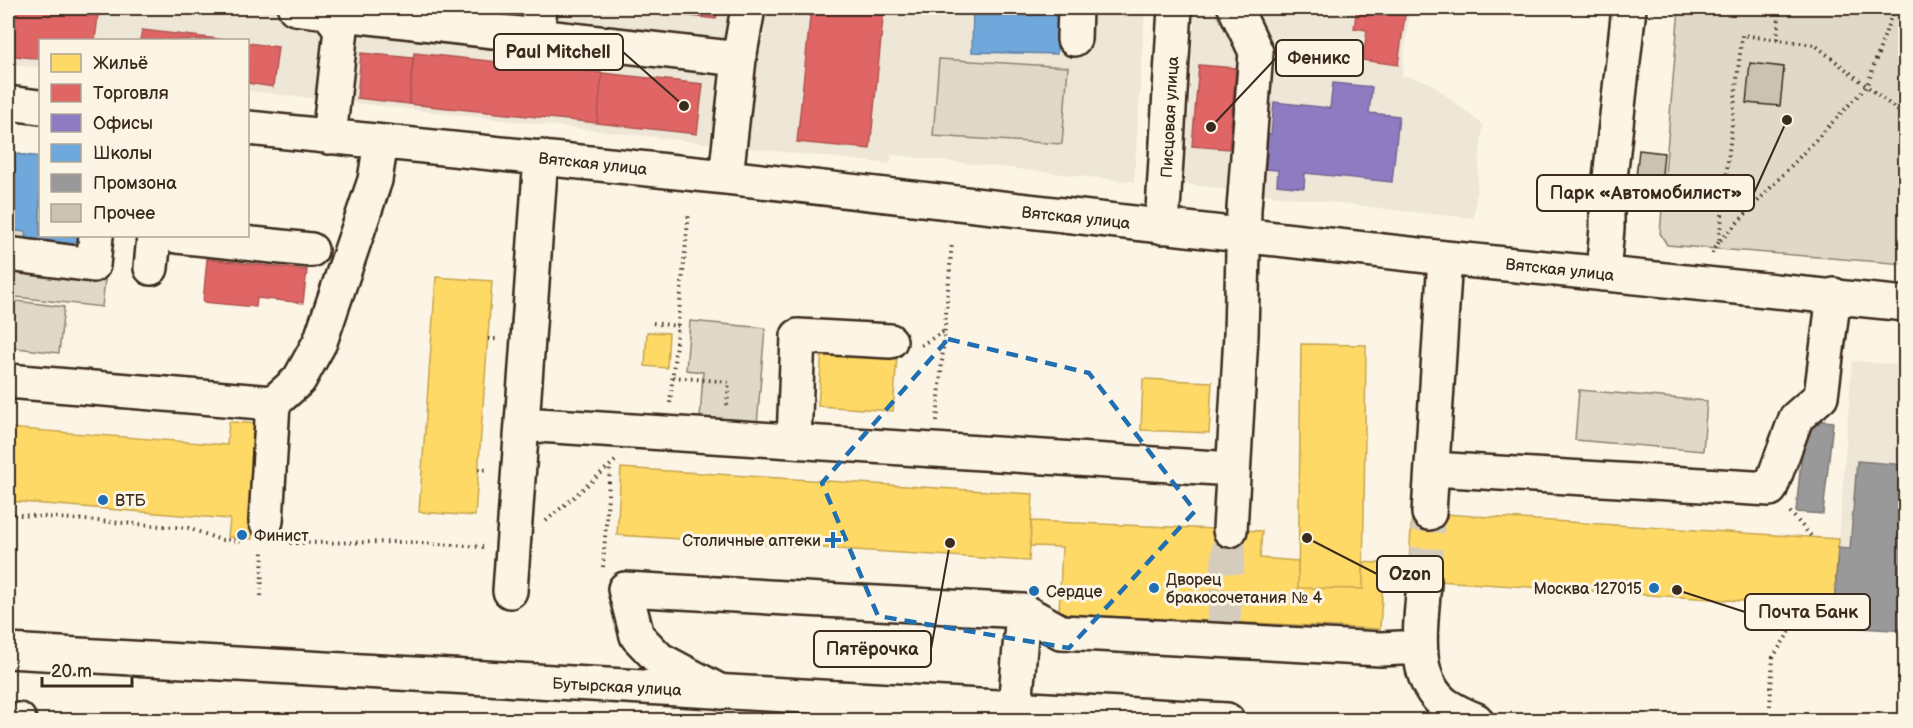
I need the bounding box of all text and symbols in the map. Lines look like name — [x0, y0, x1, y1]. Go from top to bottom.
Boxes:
callout: Paul Mitchell — [494, 34, 623, 70]
legend — [39, 39, 249, 237]
callout: Феникс — [1276, 40, 1363, 76]
text: Paul Mitchell — [506, 42, 611, 63]
text: Феникс — [1288, 48, 1350, 69]
text: Жильё — [93, 53, 148, 74]
street label: Писцовая улица — [1158, 55, 1183, 178]
text: Торговля — [93, 83, 169, 104]
text: Офисы — [93, 113, 153, 134]
text: Школы — [93, 143, 152, 164]
street label: Вятская улица — [538, 149, 649, 180]
text: Промзона — [93, 173, 177, 194]
callout: Парк «Автомобилист» — [1537, 175, 1754, 211]
text: Парк «Автомобилист» — [1550, 183, 1742, 204]
text: Прочее — [93, 203, 155, 224]
street label: Вятская улица — [1021, 203, 1132, 234]
street label: Вятская улица — [1505, 255, 1616, 286]
place label: ВТБ — [115, 492, 146, 511]
marker: ВТБ — [96, 493, 110, 507]
place label: Финист — [254, 527, 309, 546]
marker: Финист — [235, 528, 249, 542]
place label: Столичные аптеки — [682, 532, 821, 551]
marker: Столичные аптеки — [826, 533, 840, 547]
callout: Ozon — [1377, 556, 1443, 592]
text: Ozon — [1389, 564, 1431, 585]
place label: Дворец бракосочетания № 4 — [1166, 571, 1322, 608]
place label: Москва 127015 — [1534, 580, 1642, 599]
marker: Дворец бракосочетания № 4 — [1147, 581, 1161, 595]
marker: Москва 127015 — [1647, 581, 1661, 595]
place label: Сердце — [1046, 583, 1102, 602]
marker: Сердце — [1027, 584, 1041, 598]
callout: Почта Банк — [1745, 594, 1870, 630]
text: Почта Банк — [1758, 602, 1858, 623]
callout: Пятёрочка — [814, 631, 931, 667]
text: Пятёрочка — [826, 639, 919, 660]
scale bar — [42, 650, 132, 688]
text: 20 m — [51, 661, 92, 682]
street label: Бутырская улица — [552, 675, 683, 700]

